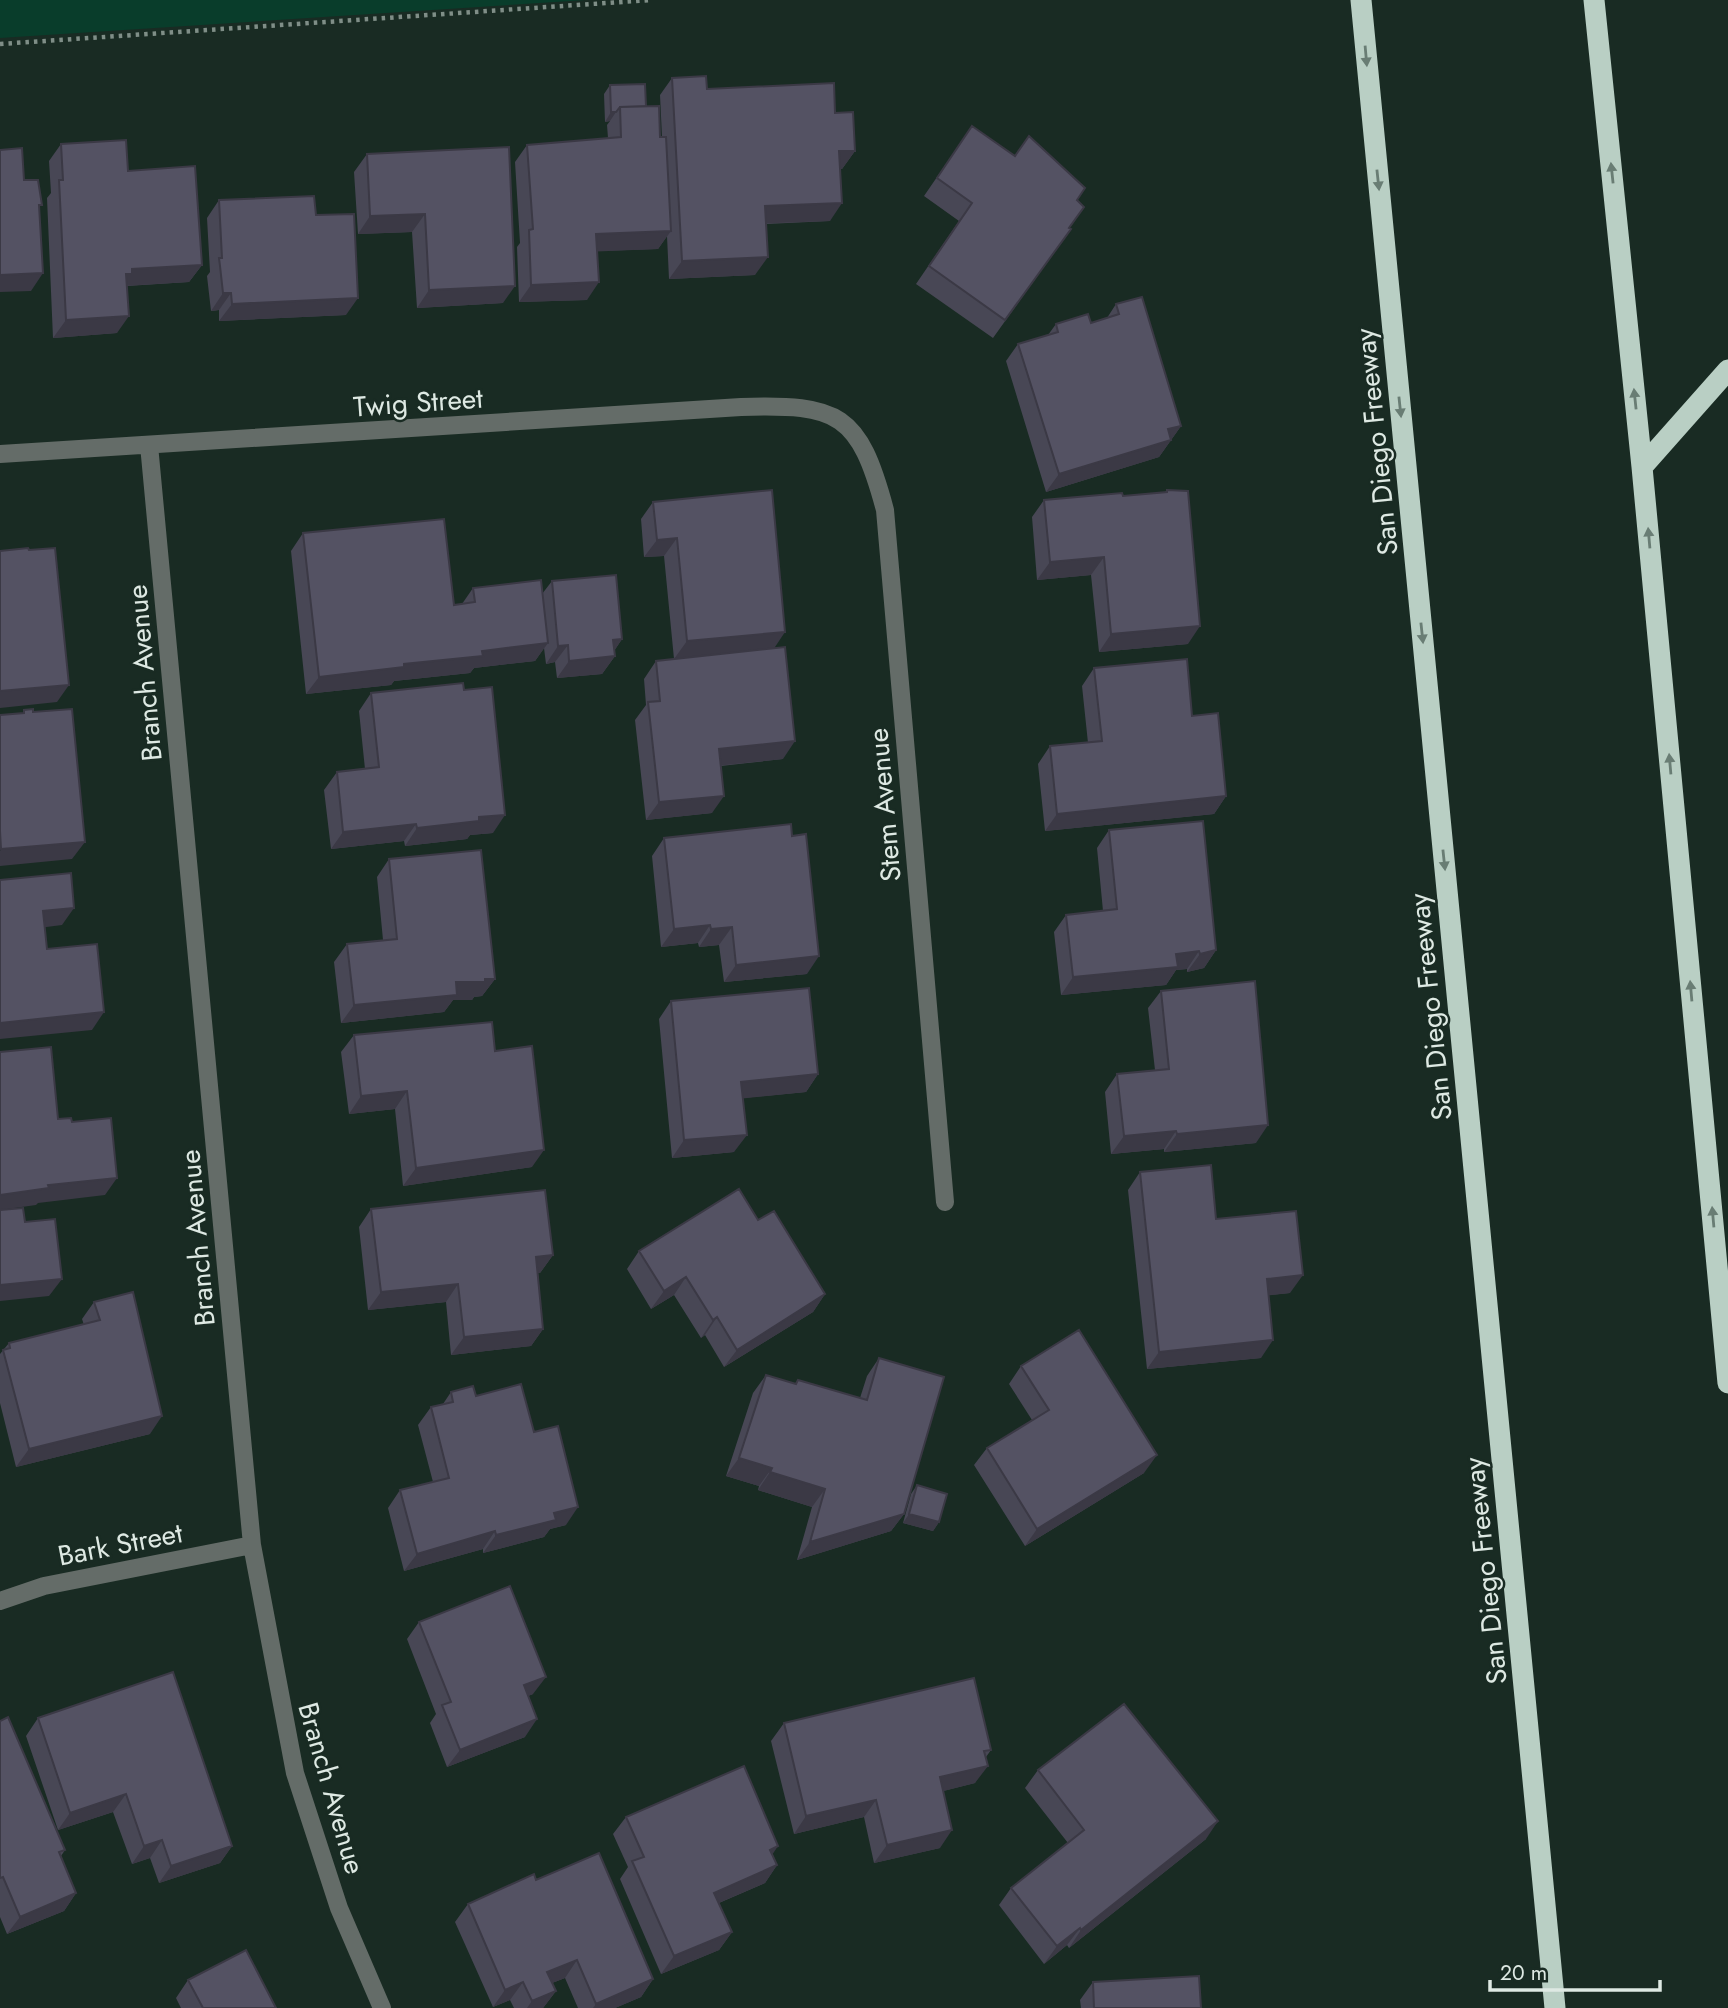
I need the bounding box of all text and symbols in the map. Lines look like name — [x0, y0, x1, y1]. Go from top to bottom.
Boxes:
one-way arrow — [1361, 45, 1372, 67]
one-way arrow — [1606, 161, 1617, 183]
one-way arrow — [1373, 169, 1384, 191]
street label: San Diego Freeway — [1344, 326, 1409, 557]
street label: Twig Street — [352, 378, 484, 427]
one-way arrow — [1630, 388, 1641, 410]
one-way arrow — [1395, 396, 1406, 418]
one-way arrow — [1643, 526, 1654, 548]
street label: Branch Avenue — [116, 583, 173, 763]
one-way arrow — [1417, 622, 1428, 644]
street label: Stem Avenue — [857, 726, 912, 883]
one-way arrow — [1664, 753, 1675, 775]
one-way arrow — [1439, 849, 1450, 871]
street label: San Diego Freeway — [1398, 891, 1463, 1122]
one-way arrow — [1685, 979, 1696, 1001]
street label: Branch Avenue — [169, 1148, 226, 1328]
one-way arrow — [1707, 1206, 1718, 1228]
street label: San Diego Freeway — [1453, 1455, 1518, 1686]
street label: Bark Street — [54, 1512, 186, 1577]
street label: Branch Avenue — [287, 1697, 376, 1879]
scale bar — [1490, 1948, 1660, 1992]
text: 20 m — [1500, 1958, 1547, 1988]

